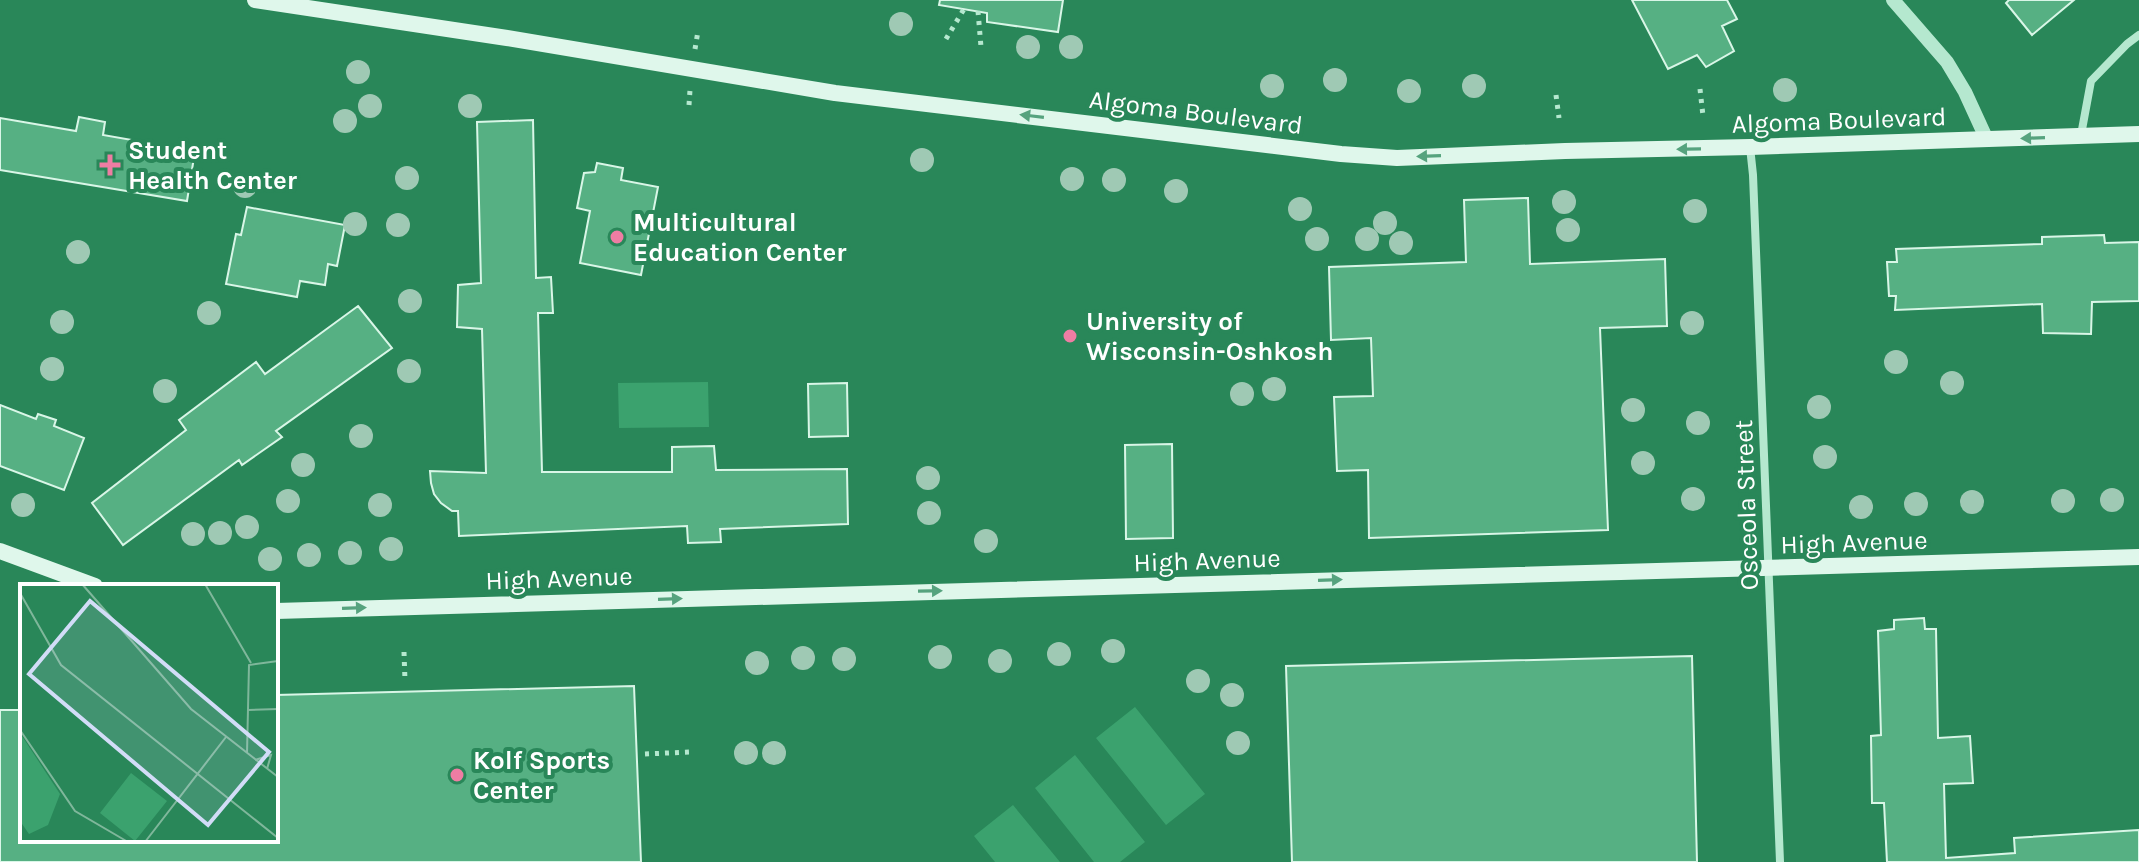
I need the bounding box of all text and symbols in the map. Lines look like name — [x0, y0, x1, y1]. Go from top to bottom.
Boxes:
street label: Algoma Boulevard — [1087, 84, 1304, 141]
street label: Algoma Boulevard — [1731, 101, 1947, 140]
one-way arrow — [1019, 110, 1044, 123]
one-way arrow — [2020, 131, 2045, 144]
place label: Student Health Center — [128, 135, 298, 196]
one-way arrow — [1676, 142, 1701, 155]
one-way arrow — [1416, 150, 1441, 163]
marker: Student Health Center — [99, 154, 121, 176]
place label: Multicultural Education Center — [633, 207, 847, 268]
marker: Multicultural Education Center — [608, 228, 626, 246]
place label: University of Wisconsin-Oshkosh — [1086, 306, 1333, 367]
marker: University of Wisconsin-Oshkosh — [1061, 327, 1079, 345]
street label: Osceola Street — [1728, 419, 1765, 591]
street label: High Avenue — [1780, 524, 1928, 561]
street label: High Avenue — [1133, 542, 1281, 579]
street label: High Avenue — [485, 560, 633, 597]
one-way arrow — [1318, 574, 1343, 587]
inset map — [20, 584, 278, 842]
one-way arrow — [918, 585, 943, 598]
one-way arrow — [658, 592, 683, 605]
one-way arrow — [342, 602, 367, 615]
place label: Kolf Sports Center — [473, 745, 610, 806]
marker: Kolf Sports Center — [448, 766, 466, 784]

